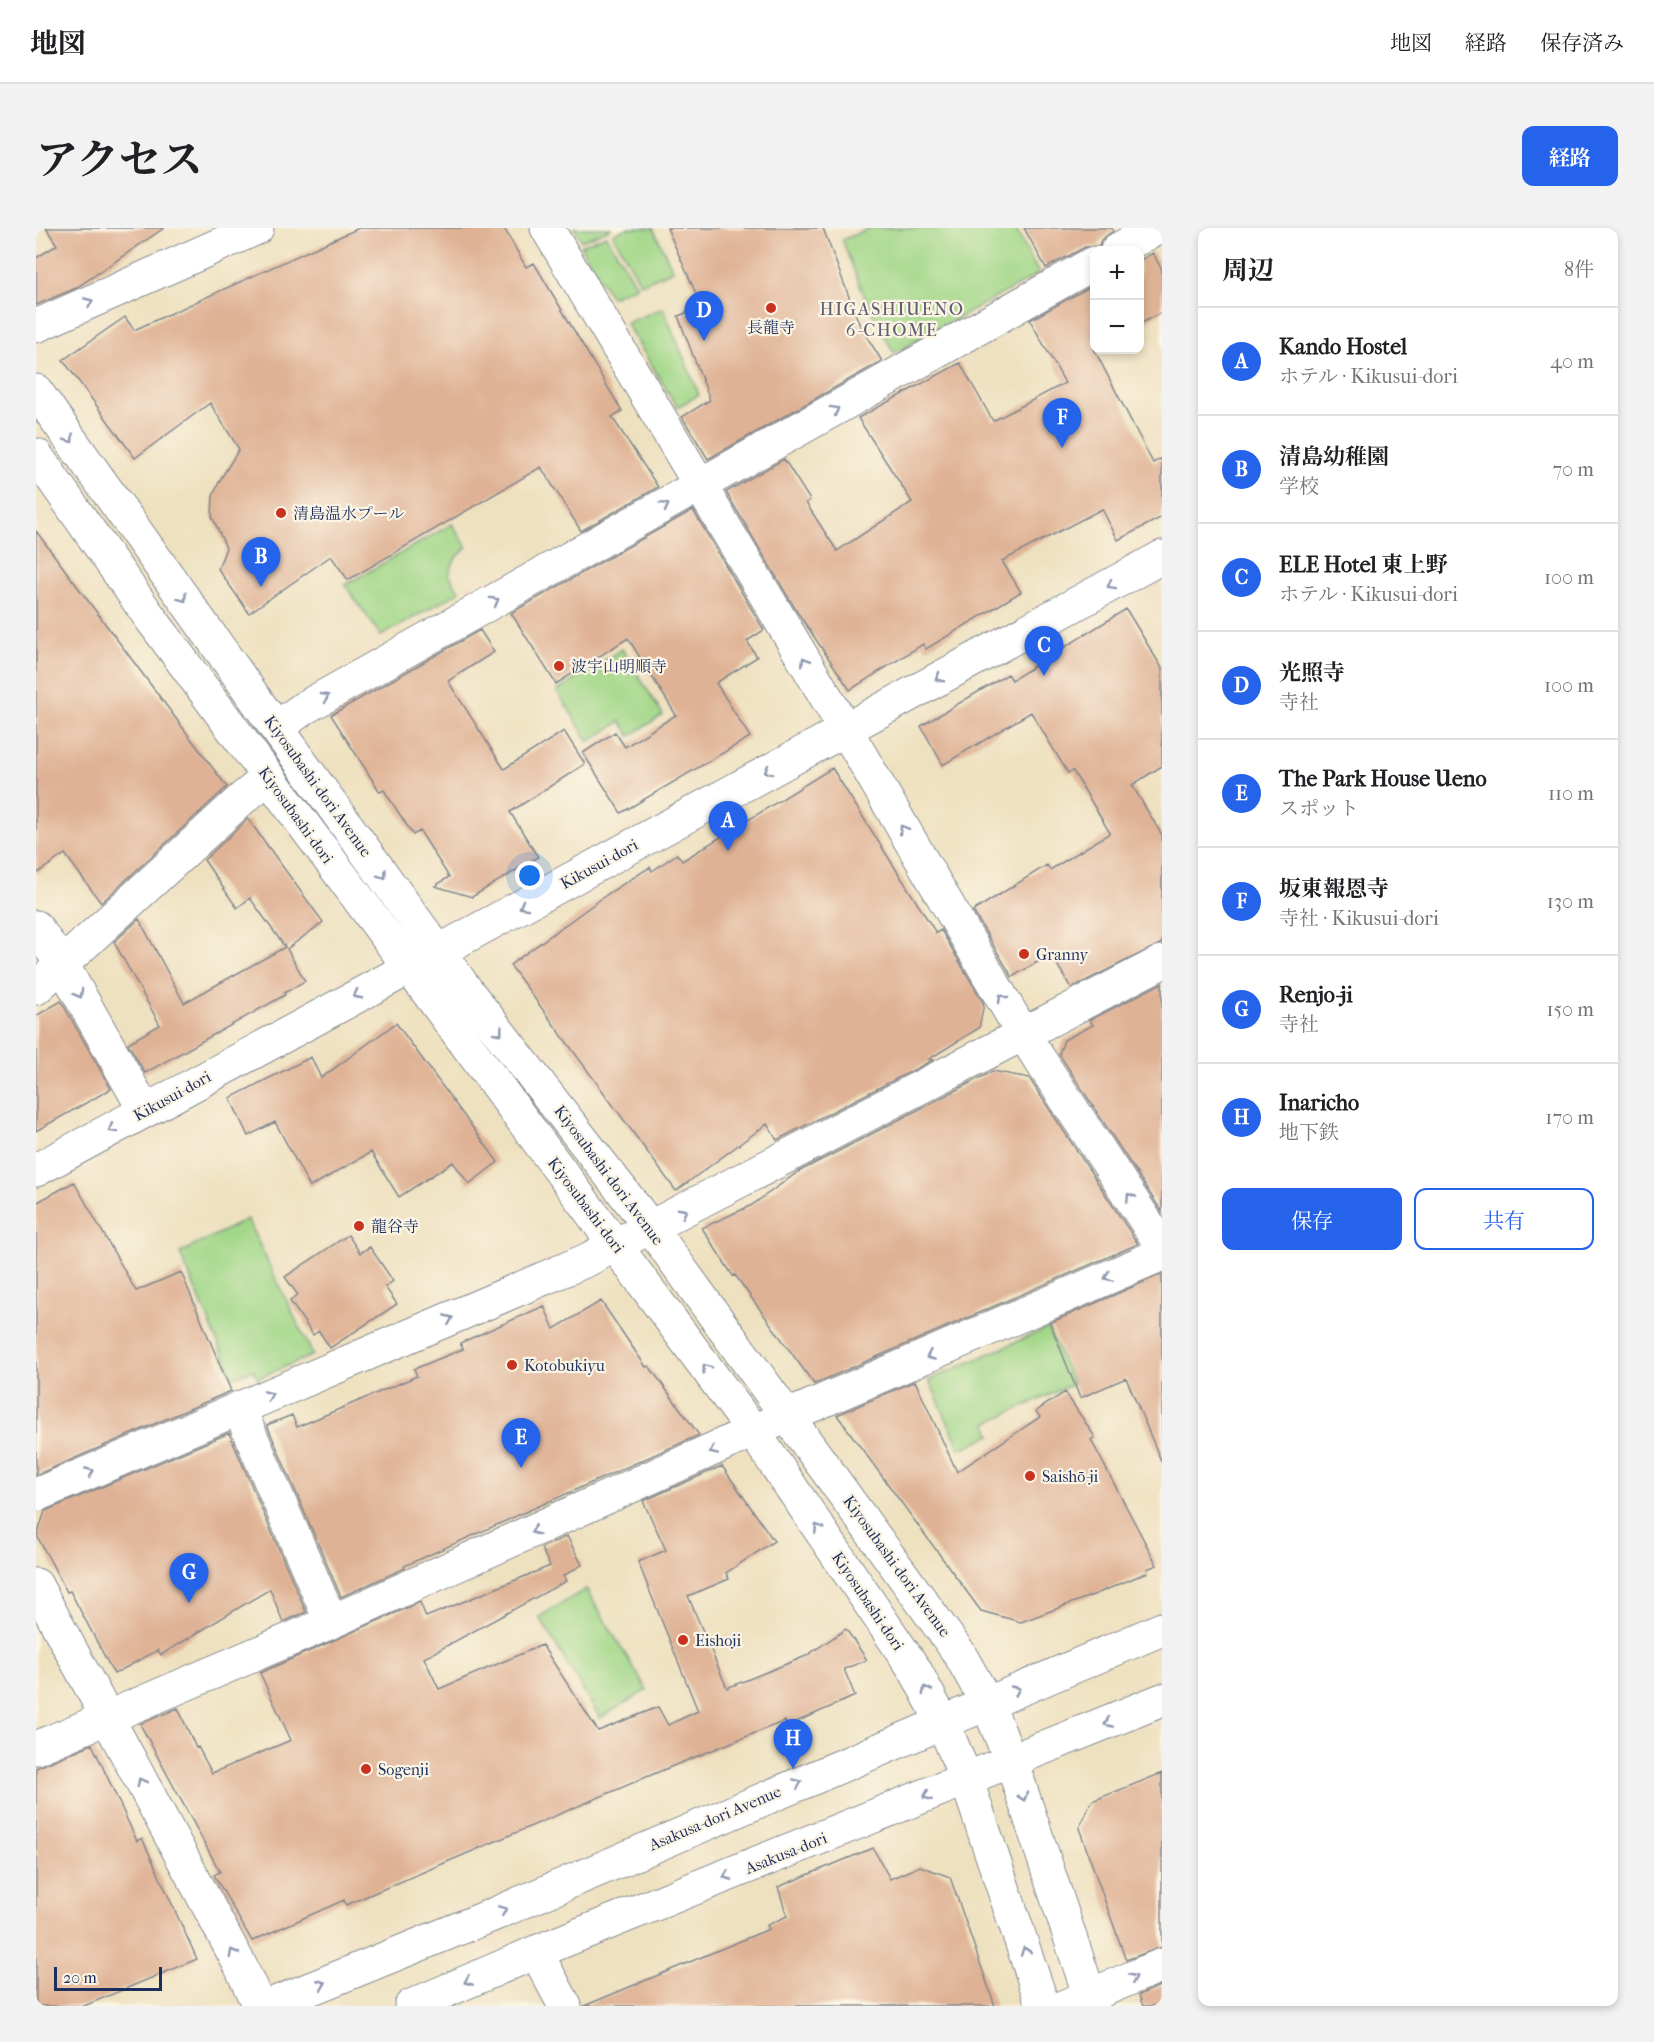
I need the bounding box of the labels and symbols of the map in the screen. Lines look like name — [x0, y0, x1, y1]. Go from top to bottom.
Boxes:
pin: D — [684, 291, 724, 341]
one-way arrow — [83, 298, 94, 310]
district label: HIGASHIUENO 6-CHOME — [819, 299, 965, 341]
marker: 長龍寺 — [764, 301, 778, 315]
place label: 長龍寺 — [747, 318, 795, 337]
pin: F — [1042, 398, 1082, 448]
one-way arrow — [829, 406, 839, 418]
one-way arrow — [63, 432, 74, 443]
one-way arrow — [659, 502, 669, 513]
place label: 清島温水プール — [293, 504, 404, 523]
marker: 清島温水プール — [274, 506, 288, 520]
pin: B — [242, 538, 280, 587]
one-way arrow — [1106, 578, 1117, 589]
one-way arrow — [176, 591, 187, 602]
one-way arrow — [489, 597, 499, 608]
pin: C — [1024, 626, 1064, 676]
place label: 波宇山明順寺 — [571, 657, 667, 676]
one-way arrow — [800, 657, 812, 667]
marker: 波宇山明順寺 — [552, 659, 566, 673]
one-way arrow — [935, 671, 945, 682]
one-way arrow — [319, 692, 329, 704]
street label: Kiyosubashi-dori Avenue — [260, 712, 376, 860]
street label: Kiyosubashi-dori — [254, 763, 338, 867]
one-way arrow — [764, 764, 774, 775]
pin: A — [708, 802, 748, 851]
one-way arrow — [899, 825, 911, 835]
street label: Kikusui-dori — [557, 835, 641, 893]
your location — [515, 861, 544, 890]
one-way arrow — [376, 868, 387, 879]
one-way arrow — [519, 899, 530, 910]
place label: Granny — [1036, 945, 1089, 964]
marker: Granny — [1017, 947, 1031, 961]
one-way arrow — [72, 988, 83, 998]
one-way arrow — [352, 988, 363, 1000]
one-way arrow — [997, 994, 1009, 1004]
one-way arrow — [492, 1025, 503, 1036]
street label: Kikusui-dori — [130, 1067, 214, 1125]
street label: Kiyosubashi-dori Avenue — [550, 1101, 668, 1249]
one-way arrow — [108, 1122, 118, 1133]
street label: Kiyosubashi-dori — [544, 1153, 628, 1257]
one-way arrow — [1126, 1193, 1137, 1204]
one-way arrow — [677, 1208, 687, 1219]
place label: 龍谷寺 — [371, 1217, 419, 1236]
marker: 龍谷寺 — [352, 1219, 366, 1233]
one-way arrow — [1104, 1270, 1115, 1282]
one-way arrow — [442, 1314, 453, 1326]
one-way arrow — [925, 1348, 936, 1360]
place label: Kotobukiyu — [524, 1356, 605, 1375]
marker: Kotobukiyu — [505, 1358, 519, 1372]
one-way arrow — [702, 1364, 713, 1375]
one-way arrow — [263, 1390, 274, 1402]
pin: E — [502, 1418, 540, 1468]
one-way arrow — [708, 1444, 719, 1456]
one-way arrow — [83, 1467, 94, 1479]
place label: Saishō-ji — [1042, 1467, 1099, 1486]
marker: Saishō-ji — [1023, 1469, 1037, 1483]
street label: Kiyosubashi-dori Avenue — [839, 1492, 955, 1640]
one-way arrow — [814, 1523, 825, 1534]
one-way arrow — [530, 1524, 541, 1536]
street label: Kiyosubashi-dori — [828, 1548, 908, 1654]
pin: G — [170, 1554, 208, 1603]
place label: Eishoji — [695, 1631, 741, 1650]
marker: Eishoji — [676, 1633, 690, 1647]
one-way arrow — [1009, 1685, 1020, 1697]
one-way arrow — [922, 1686, 933, 1697]
one-way arrow — [1103, 1716, 1114, 1728]
pin: H — [774, 1720, 813, 1769]
place label: Sogenji — [378, 1760, 429, 1779]
marker: Sogenji — [359, 1762, 373, 1776]
one-way arrow — [137, 1777, 148, 1788]
one-way arrow — [791, 1778, 802, 1790]
street label: Asakusa-dori Avenue — [646, 1781, 784, 1855]
one-way arrow — [923, 1789, 934, 1801]
one-way arrow — [1016, 1791, 1028, 1802]
street label: Asakusa-dori — [742, 1828, 830, 1878]
one-way arrow — [722, 1869, 733, 1881]
one-way arrow — [496, 1905, 507, 1917]
one-way arrow — [1019, 1946, 1032, 1957]
one-way arrow — [229, 1949, 241, 1960]
scale bar — [54, 1964, 162, 1992]
one-way arrow — [1126, 1973, 1137, 1985]
one-way arrow — [464, 1974, 475, 1986]
one-way arrow — [316, 1979, 327, 1991]

